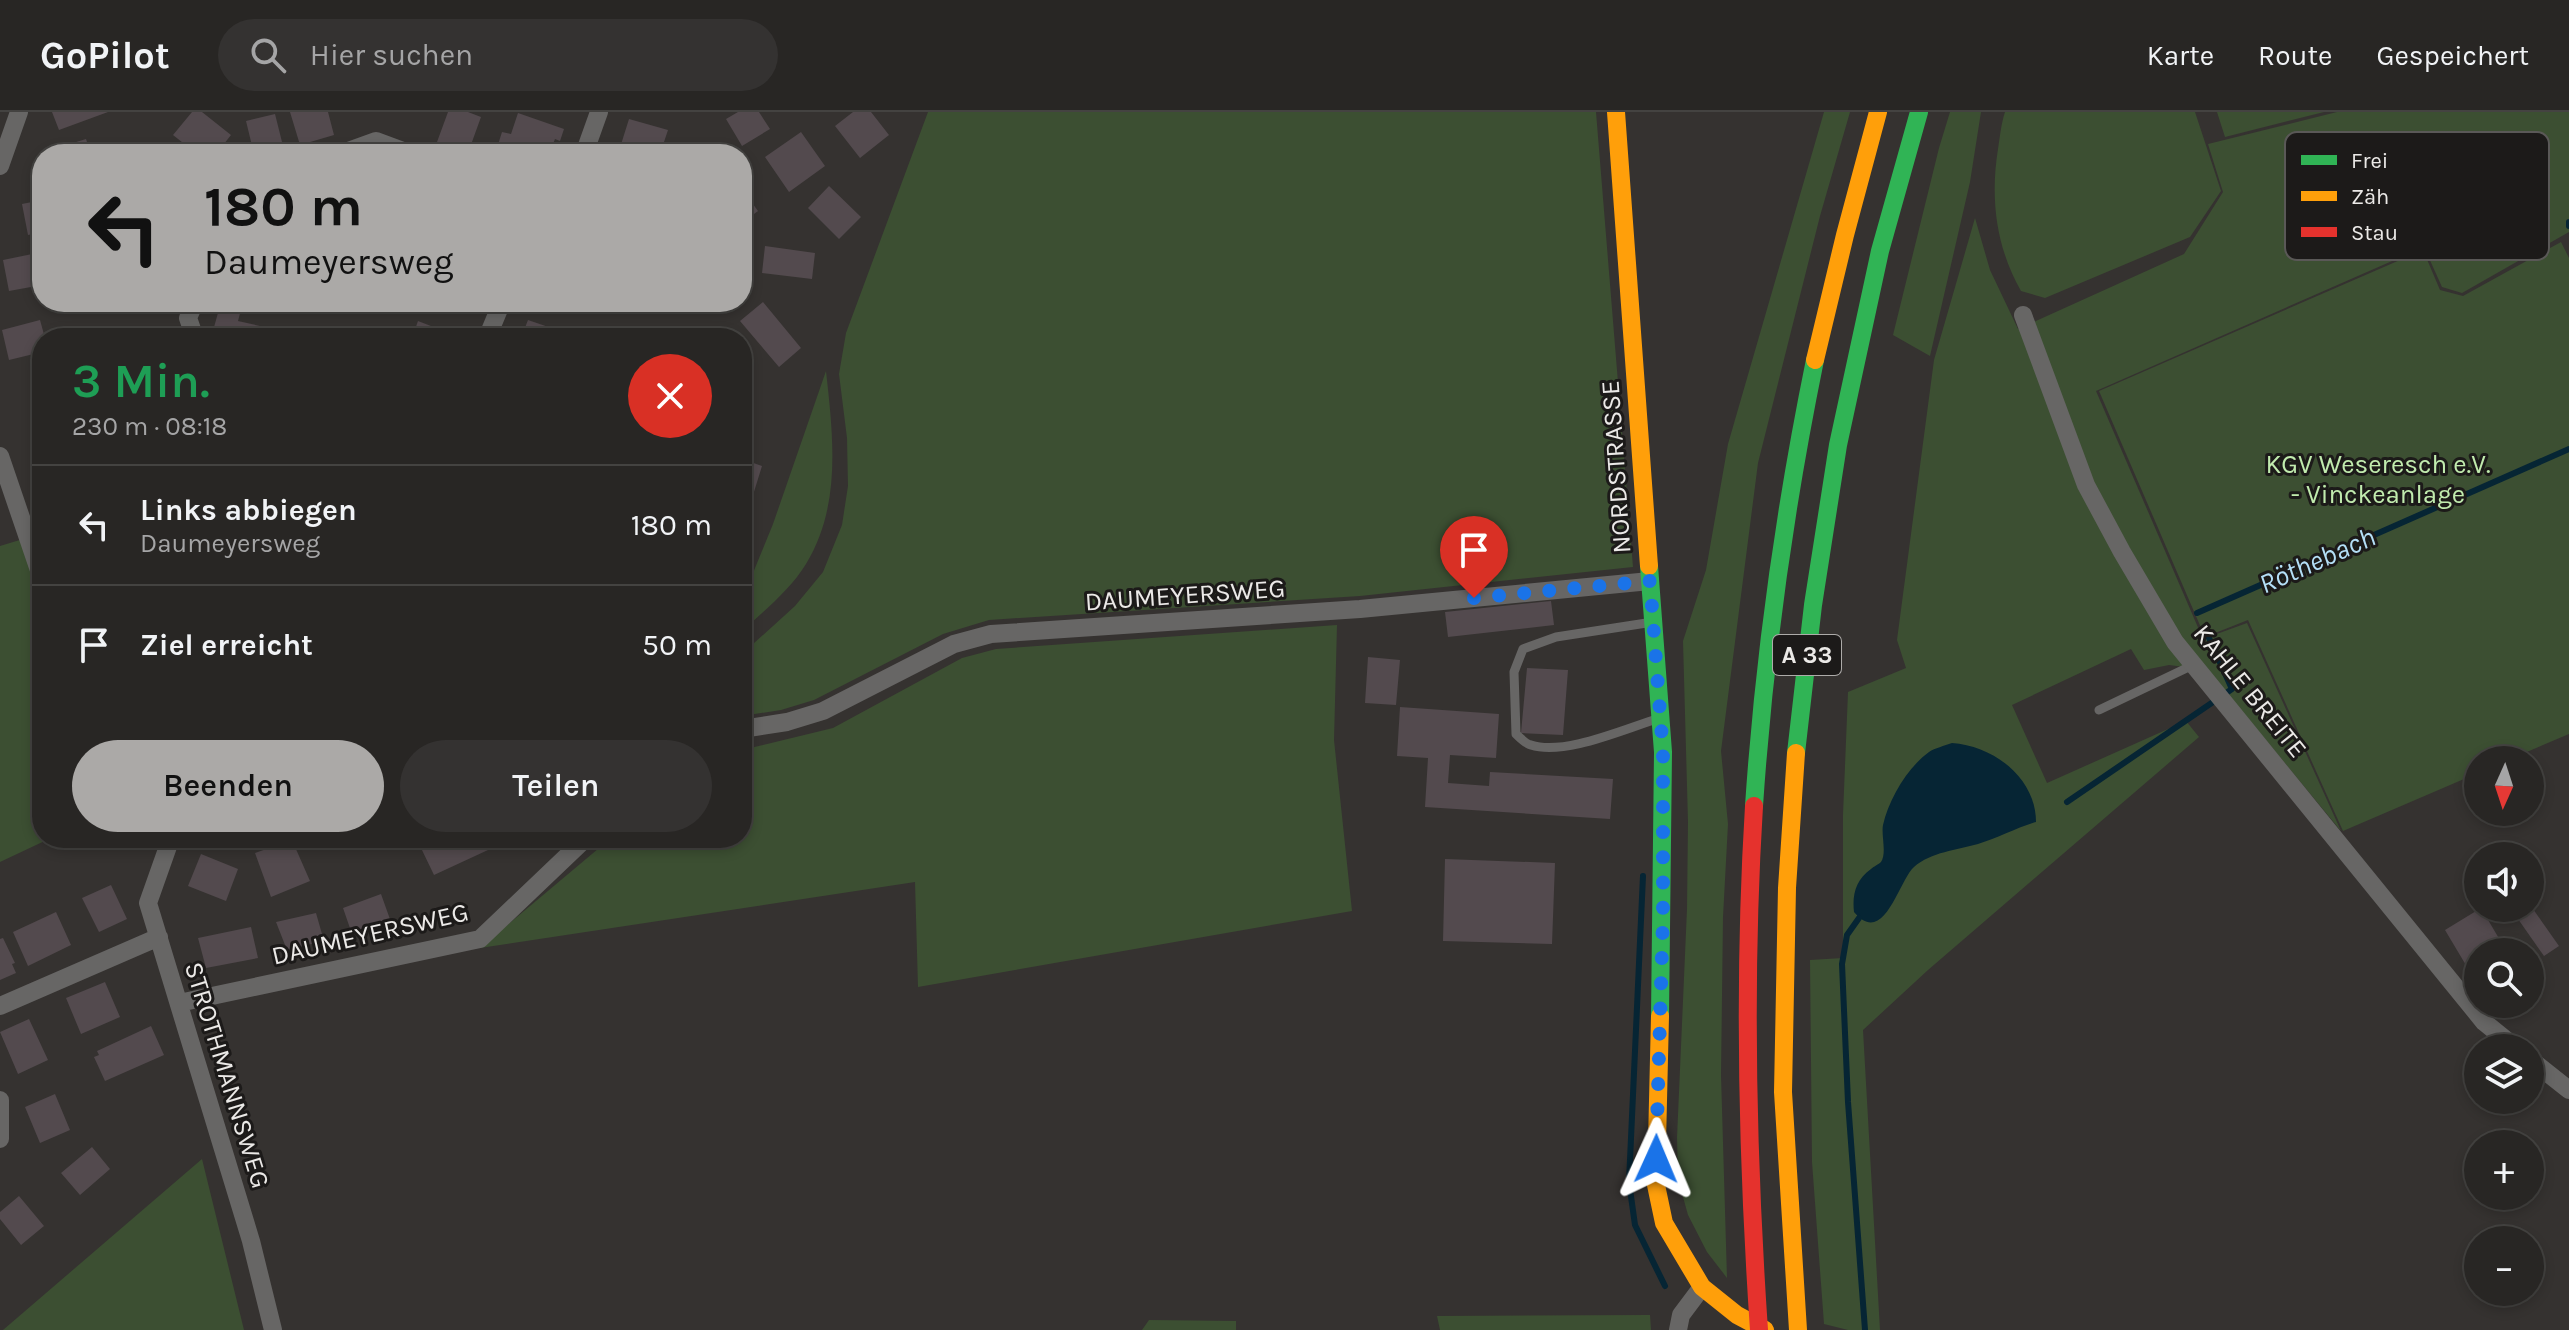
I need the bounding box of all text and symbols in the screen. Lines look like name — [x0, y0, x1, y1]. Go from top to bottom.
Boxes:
search box — [218, 19, 778, 91]
text: GoPilot — [40, 33, 170, 78]
icon: search — [246, 33, 290, 77]
text: Hier suchen — [310, 37, 473, 73]
text: Karte — [2147, 39, 2214, 72]
text: Route — [2258, 39, 2332, 72]
text: Gespeichert — [2376, 39, 2529, 72]
legend — [2285, 132, 2549, 260]
text: Frei — [2351, 148, 2388, 174]
text: 180 m — [204, 174, 363, 239]
icon: left — [72, 176, 176, 280]
text: Zäh — [2351, 184, 2389, 210]
text: Stau — [2351, 220, 2398, 246]
text: Daumeyersweg — [204, 241, 454, 283]
text: 3 Min. — [72, 353, 210, 409]
button: close — [628, 354, 712, 438]
street label: NORDSTRASSE — [1594, 379, 1638, 555]
text: 230 m · 08:18 — [72, 411, 227, 442]
park label: KGV Weseresch e.V. - Vinckeanlage — [2265, 449, 2491, 510]
text: Links abbiegen — [140, 492, 357, 528]
icon: left — [72, 503, 116, 547]
text: 180 m — [631, 507, 712, 543]
pin — [1440, 516, 1508, 598]
water label: Röthebach — [2254, 520, 2380, 600]
text: Daumeyersweg — [140, 528, 320, 559]
icon: arrive — [1452, 528, 1496, 572]
street label: DAUMEYERSWEG — [1084, 573, 1286, 617]
street label: KAHLE BREITE — [2187, 618, 2313, 764]
icon: arrive — [72, 623, 116, 667]
text: Ziel erreicht — [140, 627, 313, 663]
text: 50 m — [642, 627, 712, 663]
road number: A 33 — [1773, 635, 1841, 675]
button: Beenden — [72, 740, 384, 832]
button: Teilen — [400, 740, 712, 832]
north arrow — [2464, 746, 2544, 826]
map controls — [2464, 746, 2544, 1306]
button: sound — [2464, 842, 2544, 922]
street label: DAUMEYERSWEG — [269, 896, 471, 972]
button: search — [2464, 938, 2544, 1018]
street label: STROTHMANNSWEG — [178, 958, 276, 1192]
button: layers — [2464, 1034, 2544, 1114]
position arrow — [1614, 1117, 1698, 1201]
button: + — [2464, 1130, 2544, 1210]
button: − — [2464, 1226, 2544, 1306]

